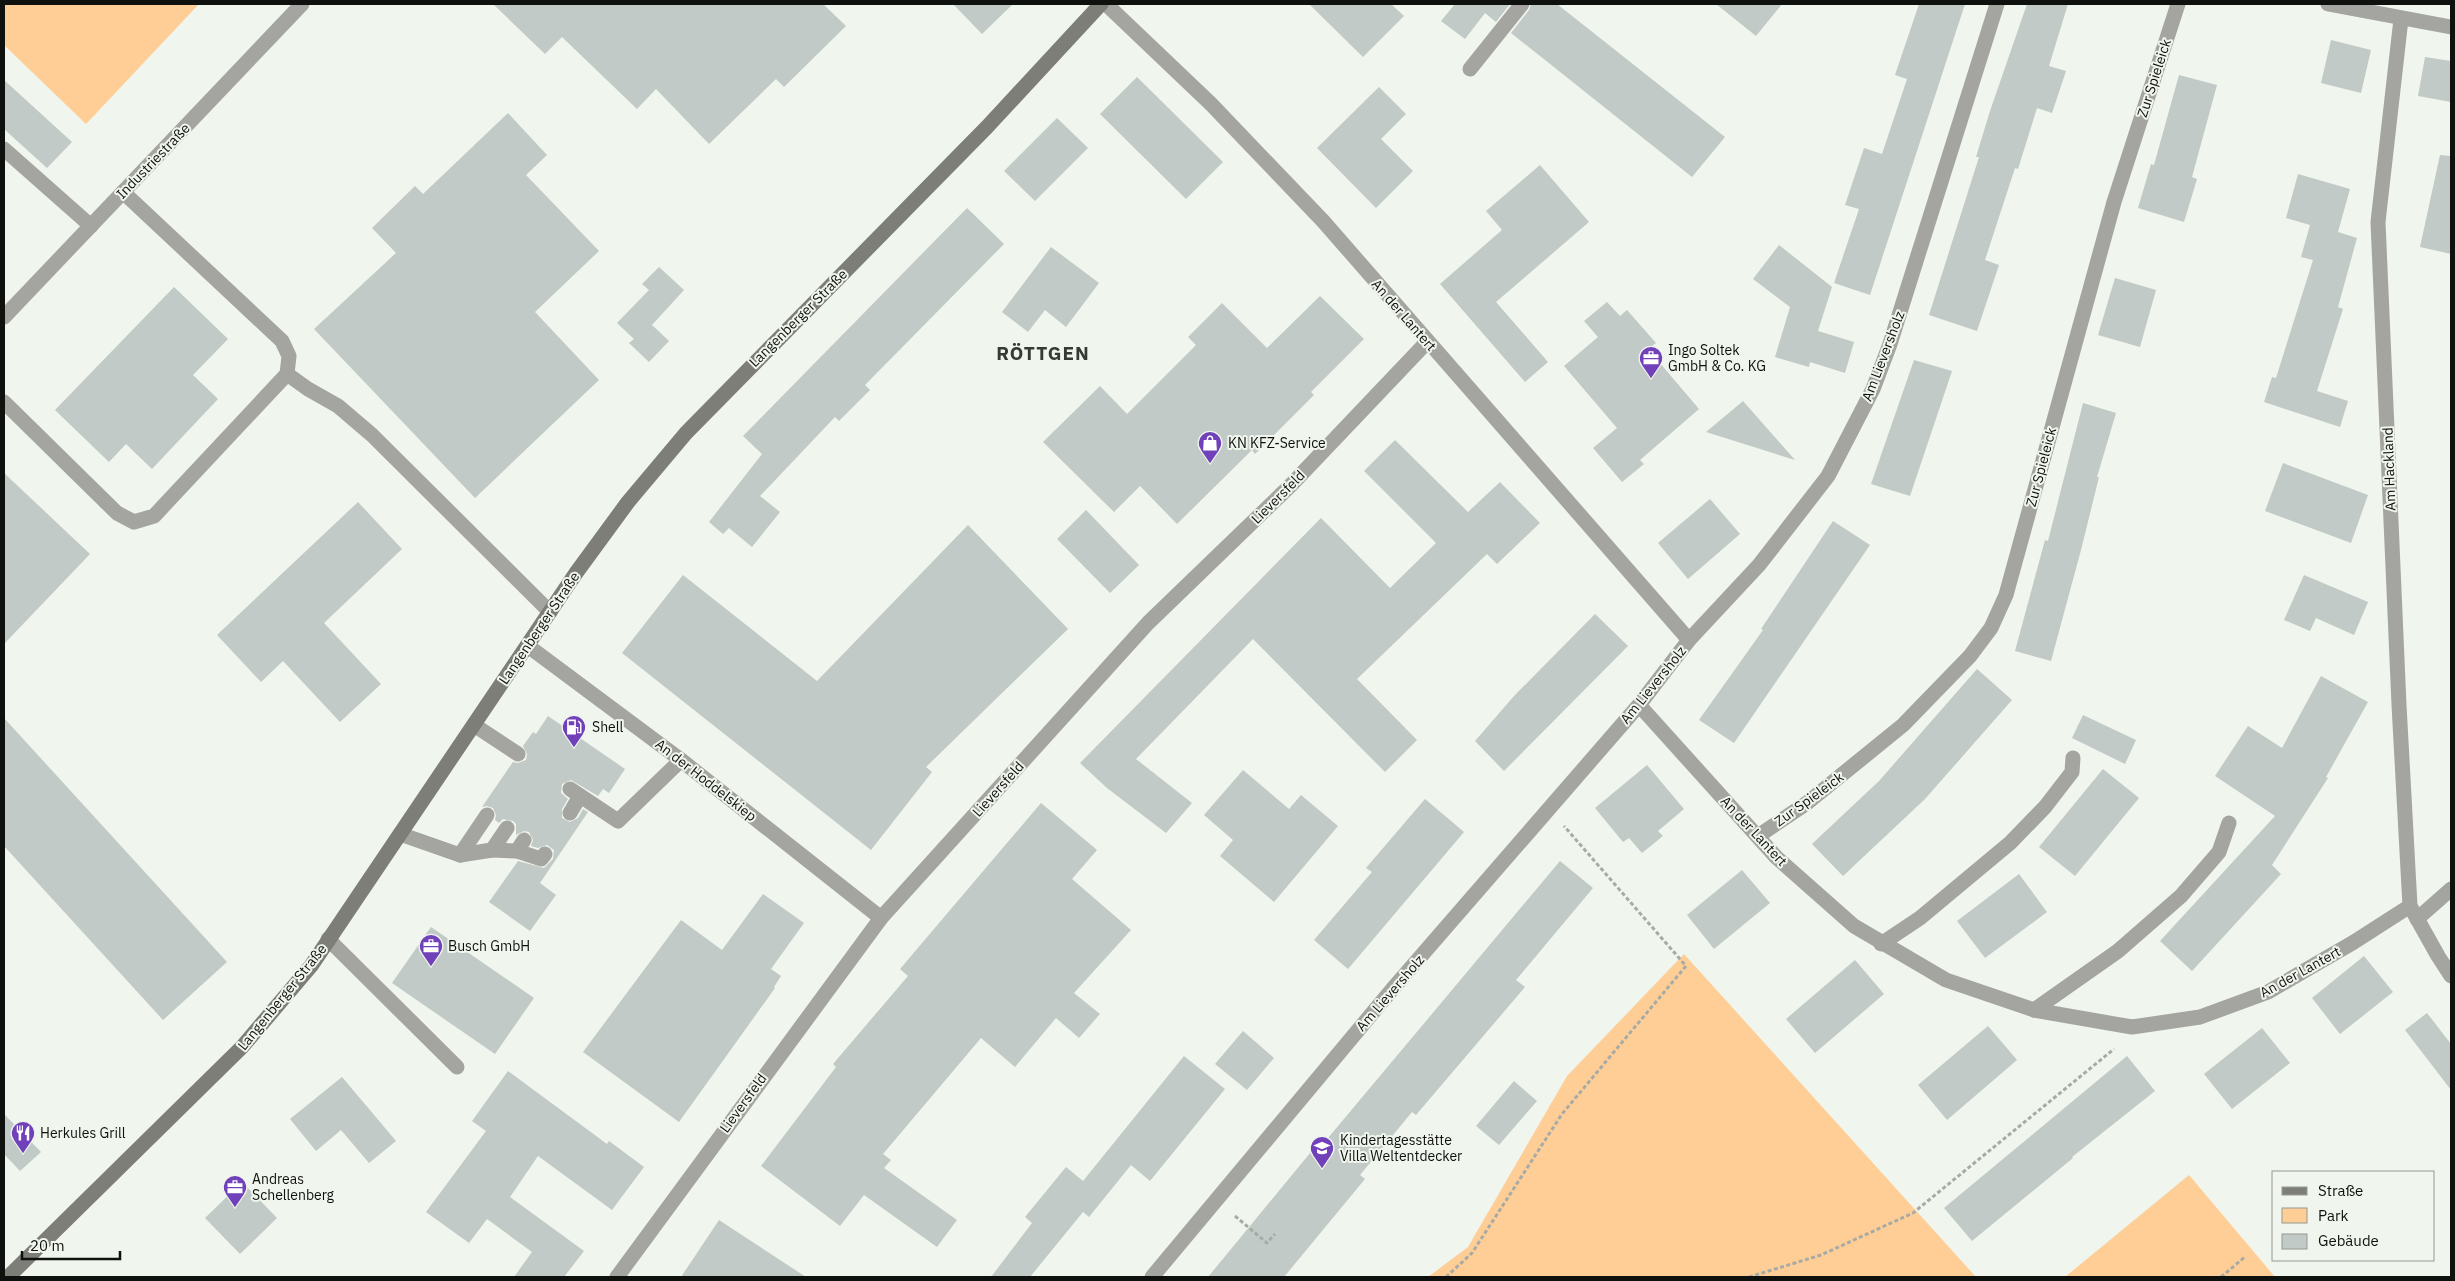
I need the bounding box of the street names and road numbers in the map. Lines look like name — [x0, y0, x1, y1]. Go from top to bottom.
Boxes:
street label: Zur Spieleick — [2133, 36, 2175, 119]
street label: Industriestraße — [112, 119, 194, 203]
street label: Langenberger Straße — [745, 265, 851, 371]
street label: An der Lantert — [1368, 275, 1440, 355]
street label: Am Lieversholz — [1858, 308, 1909, 404]
street label: Zur Spieleick — [2022, 425, 2060, 509]
street label: Am Hackland — [2379, 427, 2399, 511]
street label: Lieversfeld — [1247, 466, 1309, 528]
street label: Langenberger Straße — [495, 568, 583, 688]
street label: Am Lieversholz — [1616, 642, 1690, 728]
street label: An der Hoddelskiep — [652, 735, 760, 825]
street label: Lieversfeld — [968, 758, 1028, 820]
street label: Zur Spieleick — [1771, 767, 1848, 830]
street label: An der Lantert — [1717, 792, 1791, 870]
street label: Langenberger Straße — [234, 940, 331, 1054]
street label: An der Lantert — [2256, 942, 2344, 1002]
street label: Am Lieversholz — [1352, 951, 1428, 1035]
street label: Lieversfeld — [716, 1070, 770, 1136]

